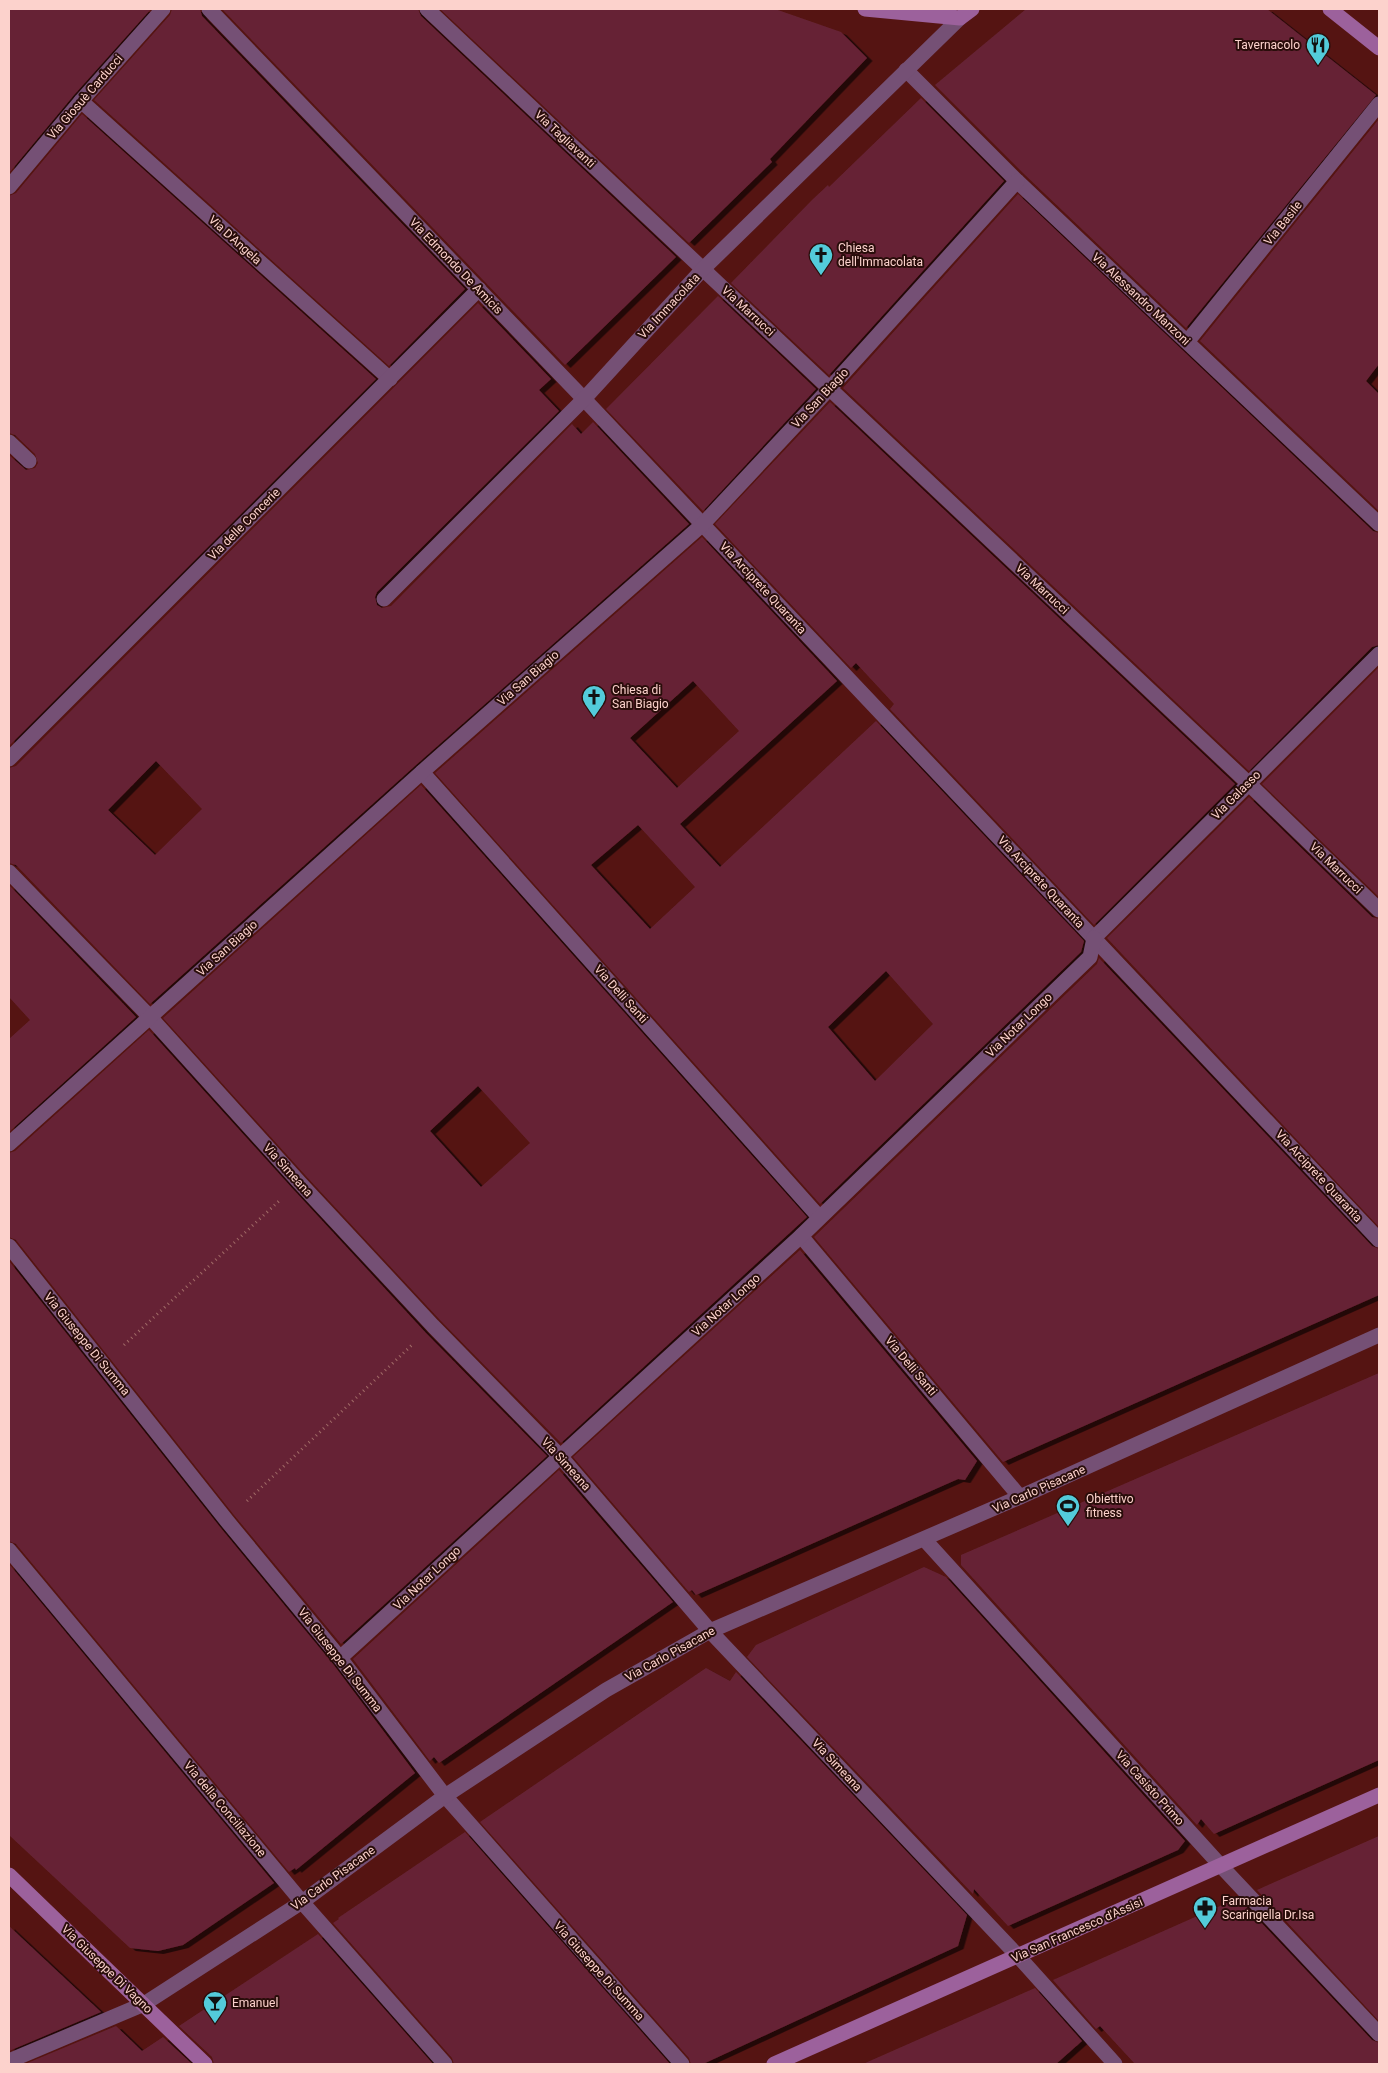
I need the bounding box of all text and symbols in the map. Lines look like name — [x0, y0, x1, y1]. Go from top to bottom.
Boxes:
restaurant icon: Tavernacolo — [1305, 32, 1331, 66]
place label: Tavernacolo — [1235, 38, 1300, 52]
street label: Via Giosuè Carducci — [45, 52, 126, 142]
street label: Via Tagliavanti — [532, 107, 598, 171]
street label: Via Basile — [1261, 198, 1305, 248]
street label: Via D'Angela — [206, 213, 264, 267]
street label: Via Edmondo De Amicis — [407, 215, 505, 317]
place label: Chiesa dell'Immacolata — [838, 241, 923, 269]
church icon: Chiesa dell'Immacolata — [808, 242, 834, 276]
street label: Via Alessandro Manzoni — [1089, 250, 1193, 348]
street label: Via Immacolata — [635, 271, 703, 341]
street label: Via Marrucci — [719, 283, 777, 339]
street label: Via San Biagio — [789, 365, 851, 431]
street label: Via delle Concerie — [205, 485, 283, 563]
street label: Via Arciprete Quaranta — [717, 539, 809, 637]
street label: Via Marrucci — [1013, 561, 1071, 617]
street label: Via San Biagio — [494, 647, 562, 708]
place label: Chiesa di San Biagio — [612, 683, 669, 711]
church icon: Chiesa di San Biagio — [581, 684, 607, 718]
street label: Via Galasso — [1209, 768, 1263, 822]
street label: Via Arciprete Quaranta — [995, 833, 1087, 931]
street label: Via Marrucci — [1307, 840, 1365, 896]
street label: Via San Biagio — [194, 917, 260, 979]
street label: Via Delli Santi — [591, 962, 651, 1026]
street label: Via Notar Longo — [983, 990, 1055, 1060]
street label: Via Arciprete Quaranta — [1273, 1127, 1365, 1225]
street label: Via Simeana — [260, 1141, 316, 1199]
street label: Via Notar Longo — [689, 1271, 763, 1339]
street label: Via Giuseppe Di Summa — [41, 1290, 133, 1398]
street label: Via Delli Santi — [882, 1333, 940, 1399]
street label: Via Simeana — [538, 1435, 594, 1493]
street label: Via Carlo Pisacane — [990, 1462, 1088, 1516]
place label: Obiettivo fitness — [1086, 1492, 1134, 1520]
sports icon: Obiettivo fitness — [1055, 1493, 1081, 1527]
street label: Via Notar Longo — [391, 1543, 464, 1613]
street label: Via Giuseppe Di Summa — [295, 1605, 385, 1715]
street label: Via Carlo Pisacane — [623, 1624, 717, 1684]
street label: Via Simeana — [809, 1736, 865, 1794]
street label: Via Casisto Primo — [1113, 1748, 1187, 1828]
street label: Via della Conciliazione — [181, 1759, 269, 1859]
street label: Via Carlo Pisacane — [288, 1843, 378, 1913]
place label: Farmacia Scaringella Dr.Isa — [1222, 1894, 1314, 1922]
street label: Via San Francesco d'Assisi — [1009, 1895, 1145, 1965]
pharmacy icon: Farmacia Scaringella Dr.Isa — [1192, 1895, 1218, 1929]
street label: Via Giuseppe Di Summa — [551, 1919, 647, 2023]
street label: Via Giuseppe Di Vagno — [59, 1922, 155, 2016]
bar icon: Emanuel — [202, 1990, 228, 2024]
place label: Emanuel — [232, 1996, 278, 2010]

